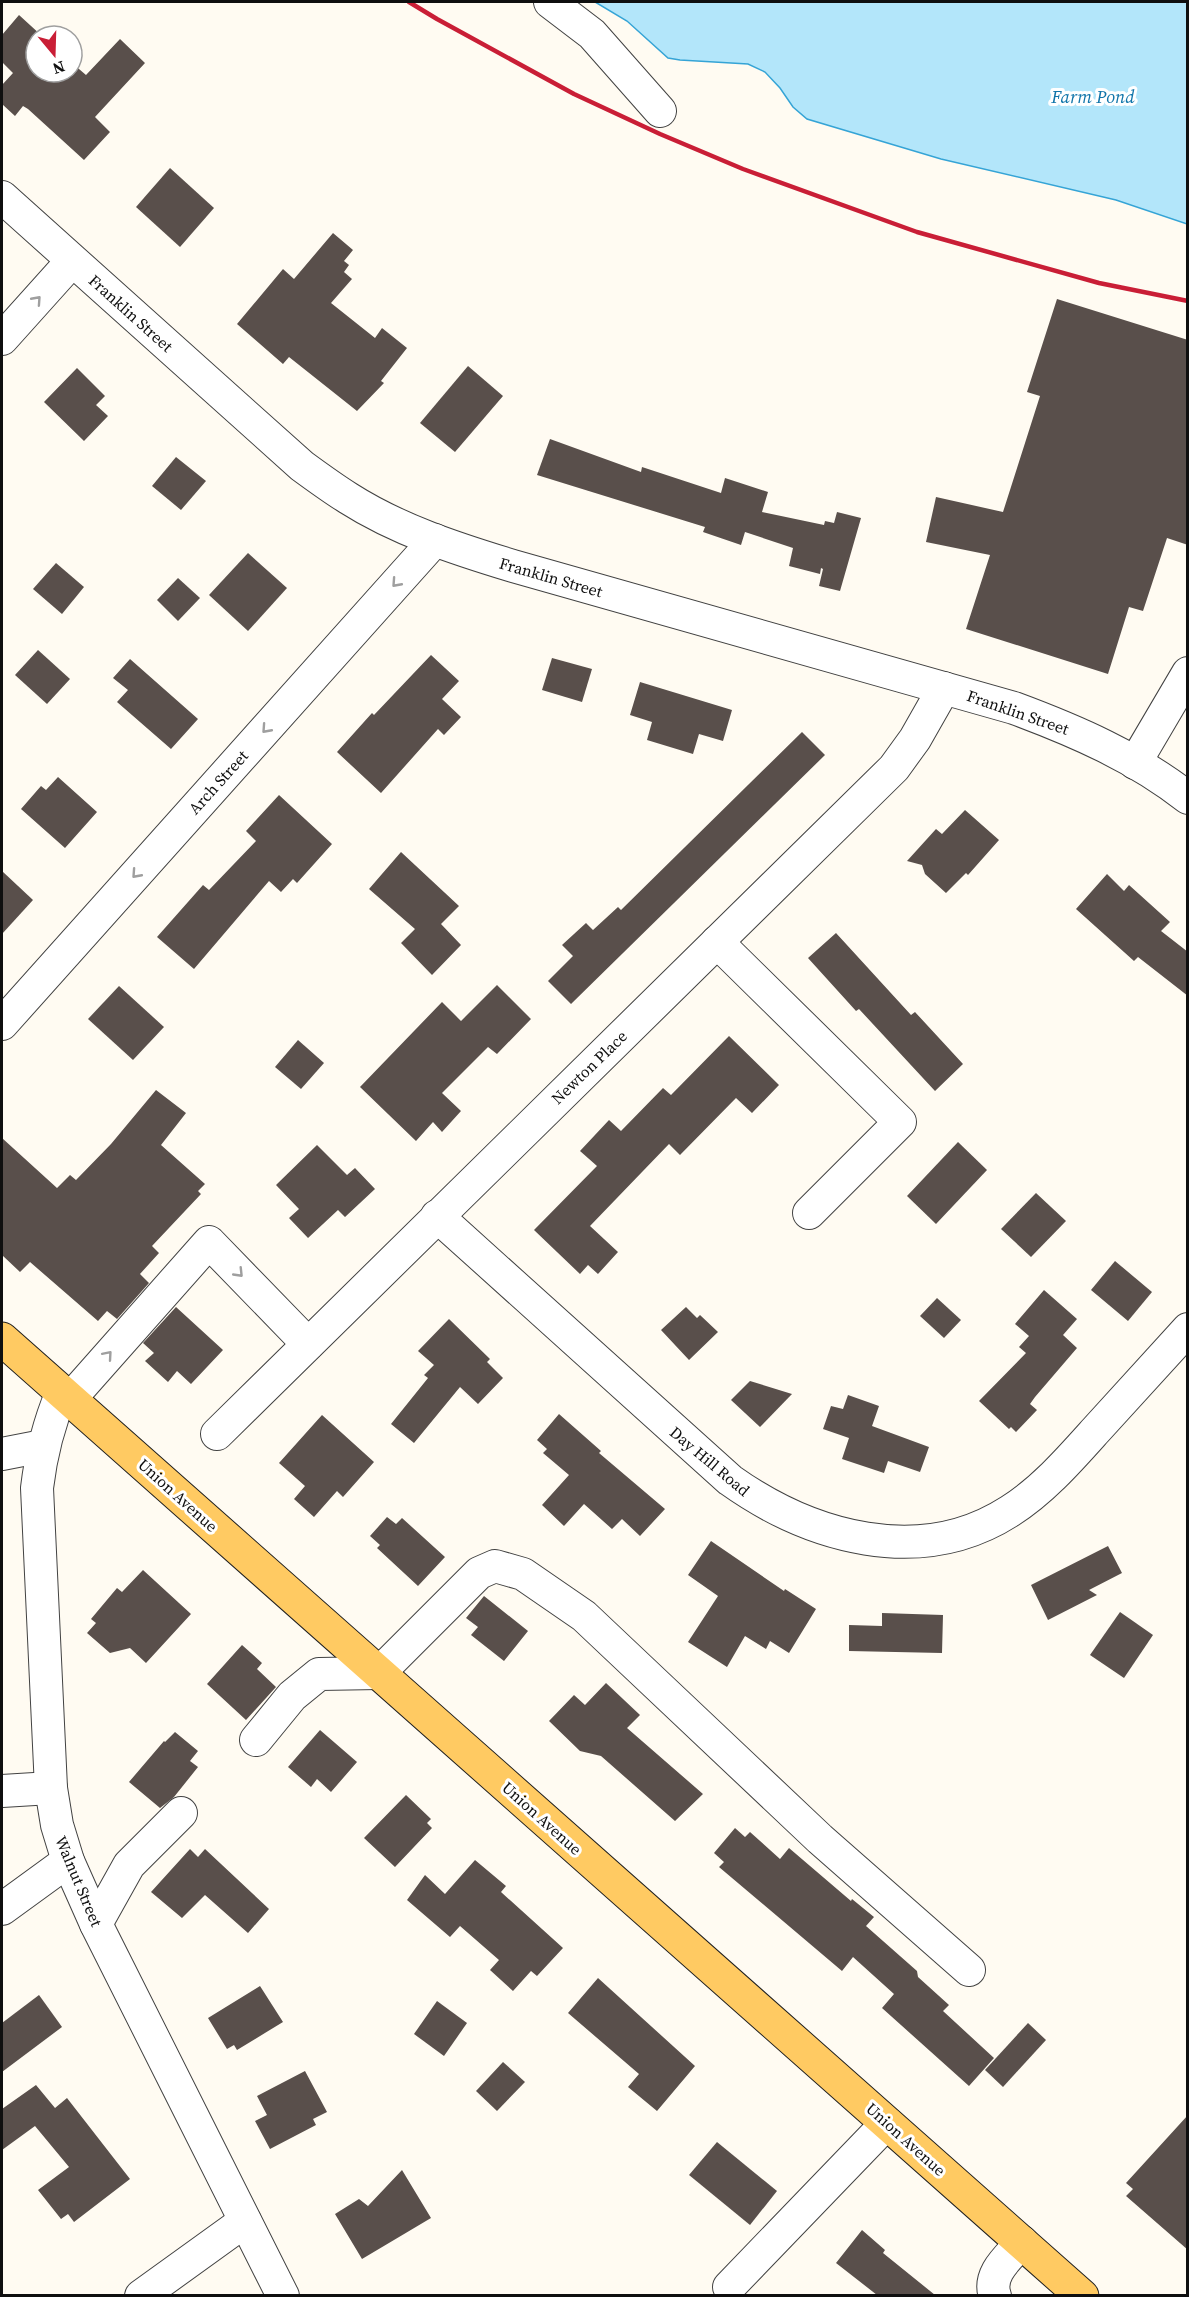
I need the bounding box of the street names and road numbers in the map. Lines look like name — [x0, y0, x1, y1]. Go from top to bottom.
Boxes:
street label: Franklin Street — [84, 269, 178, 357]
street label: Franklin Street — [497, 552, 606, 602]
street label: Franklin Street — [964, 684, 1073, 740]
street label: Arch Street — [183, 744, 253, 819]
street label: Newton Place — [546, 1025, 632, 1109]
street label: Day Hill Road — [665, 1421, 755, 1501]
street label: Union Avenue — [133, 1453, 223, 1537]
street label: Union Avenue — [497, 1776, 587, 1860]
street label: Walnut Street — [50, 1832, 108, 1930]
street label: Union Avenue — [861, 2097, 951, 2181]

